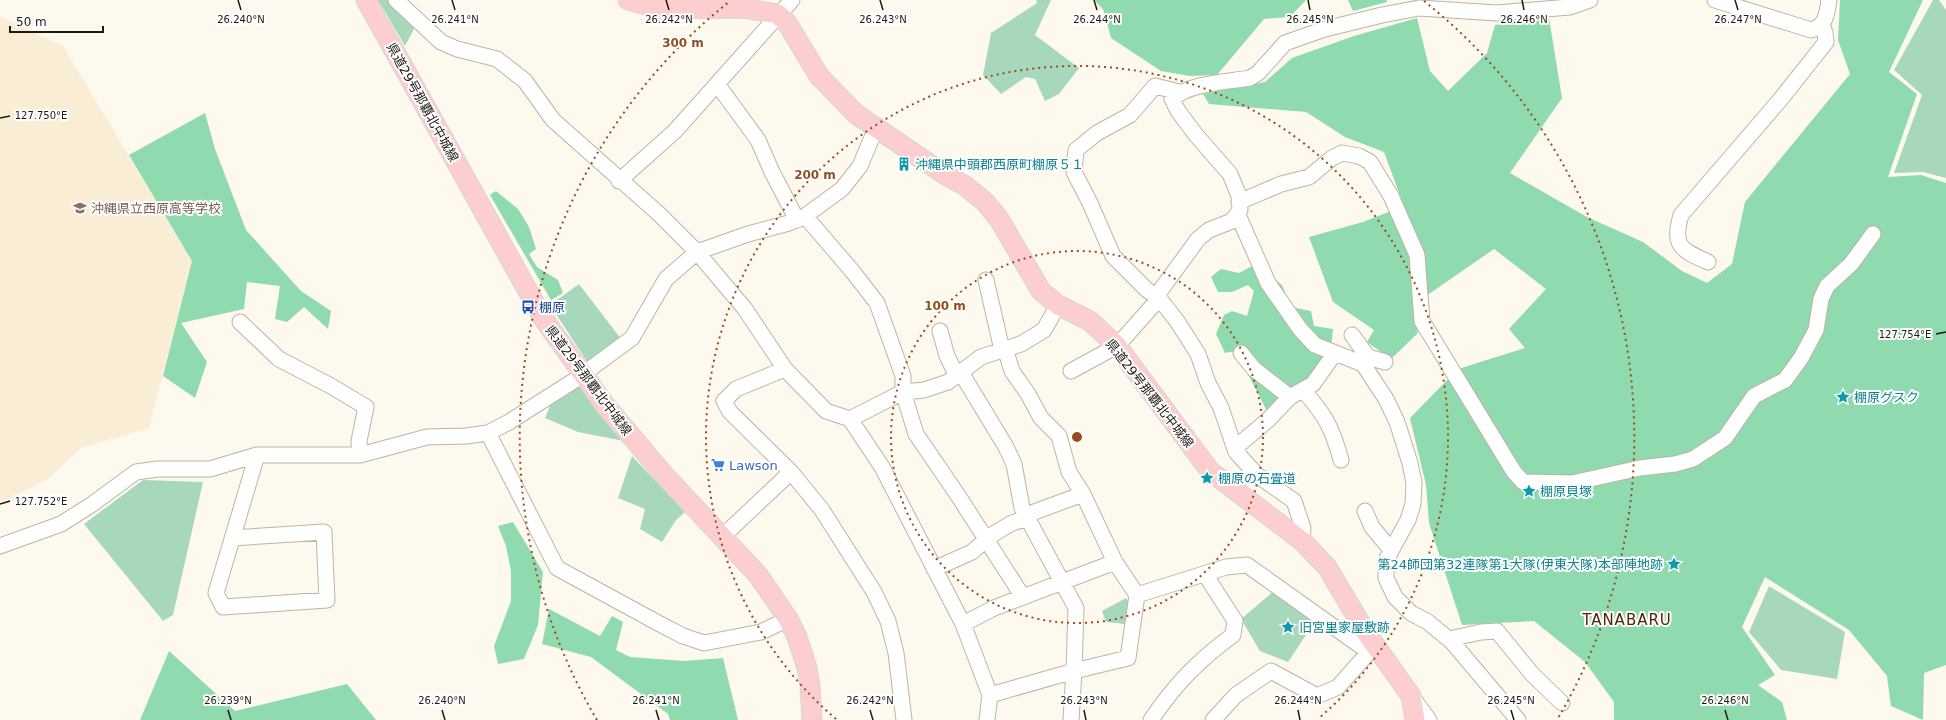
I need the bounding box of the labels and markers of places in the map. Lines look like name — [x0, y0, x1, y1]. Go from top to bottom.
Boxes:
building icon: 沖縄県中頭郡西原町棚原５１ — [896, 156, 912, 172]
place label: 沖縄県中頭郡西原町棚原５１ — [915, 157, 1084, 172]
school or university icon: 沖縄県立西原高等学校 — [72, 200, 88, 216]
place label: 沖縄県立西原高等学校 — [91, 201, 221, 216]
bus stop icon: 棚原 — [520, 299, 536, 315]
place label: 棚原 — [539, 300, 565, 315]
place icon: 棚原グスク — [1835, 389, 1851, 405]
place label: 棚原グスク — [1854, 390, 1919, 405]
centre of rings — [1070, 430, 1084, 444]
supermarket icon: Lawson — [710, 457, 726, 473]
place label: Lawson — [729, 458, 778, 473]
place icon: 棚原の石畳道 — [1199, 470, 1215, 486]
place label: 棚原の石畳道 — [1218, 471, 1296, 486]
place icon: 棚原貝塚 — [1521, 483, 1537, 499]
place label: 棚原貝塚 — [1540, 484, 1592, 499]
place icon: 第24師団第32連隊第1大隊(伊東大隊)本部陣地跡 — [1666, 556, 1682, 572]
place label: 第24師団第32連隊第1大隊(伊東大隊)本部陣地跡 — [1378, 557, 1663, 572]
place icon: 旧宮里家屋敷跡 — [1280, 619, 1296, 635]
place label: 旧宮里家屋敷跡 — [1299, 620, 1390, 635]

